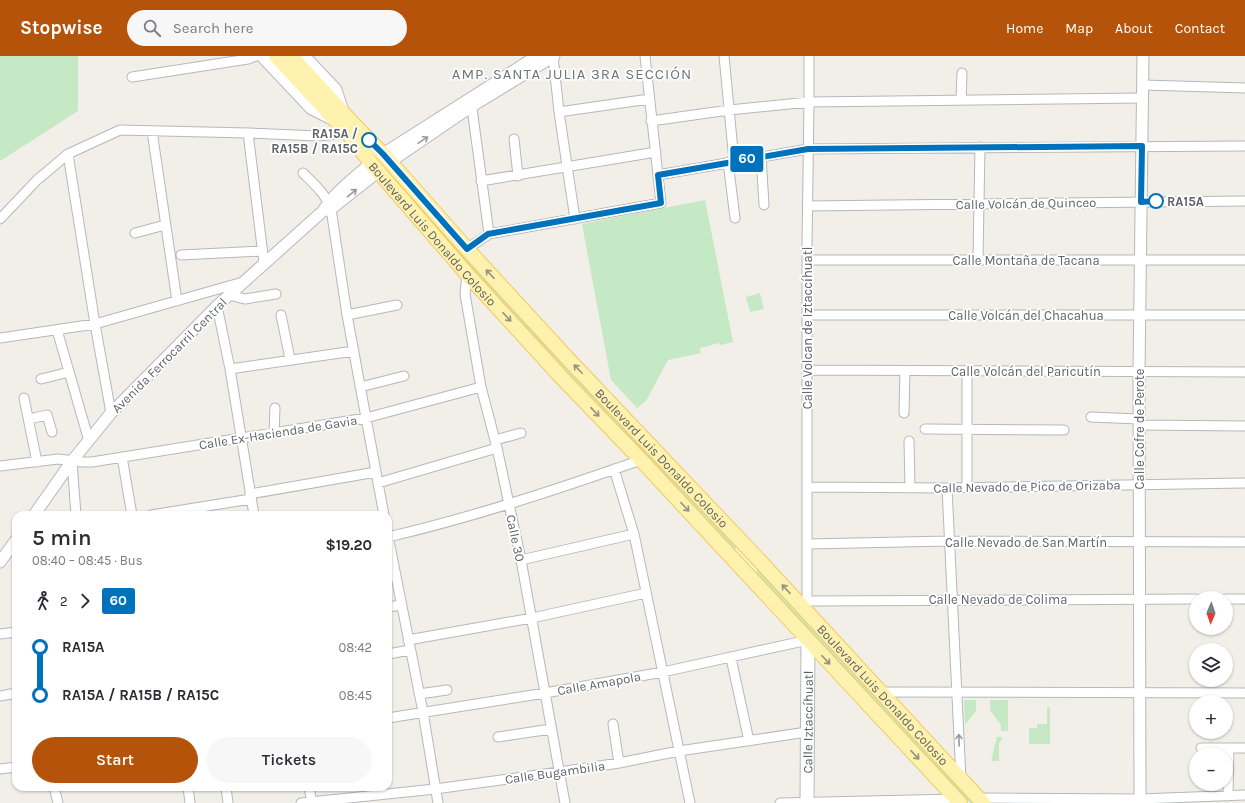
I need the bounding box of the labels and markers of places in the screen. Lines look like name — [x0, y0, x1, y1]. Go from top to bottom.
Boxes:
place label: RA15A / RA15B / RA15C — [271, 126, 358, 156]
marker: RA15A / RA15B / RA15C — [361, 132, 377, 148]
marker: RA15A — [1148, 193, 1164, 209]
place label: RA15A — [1167, 194, 1204, 209]

